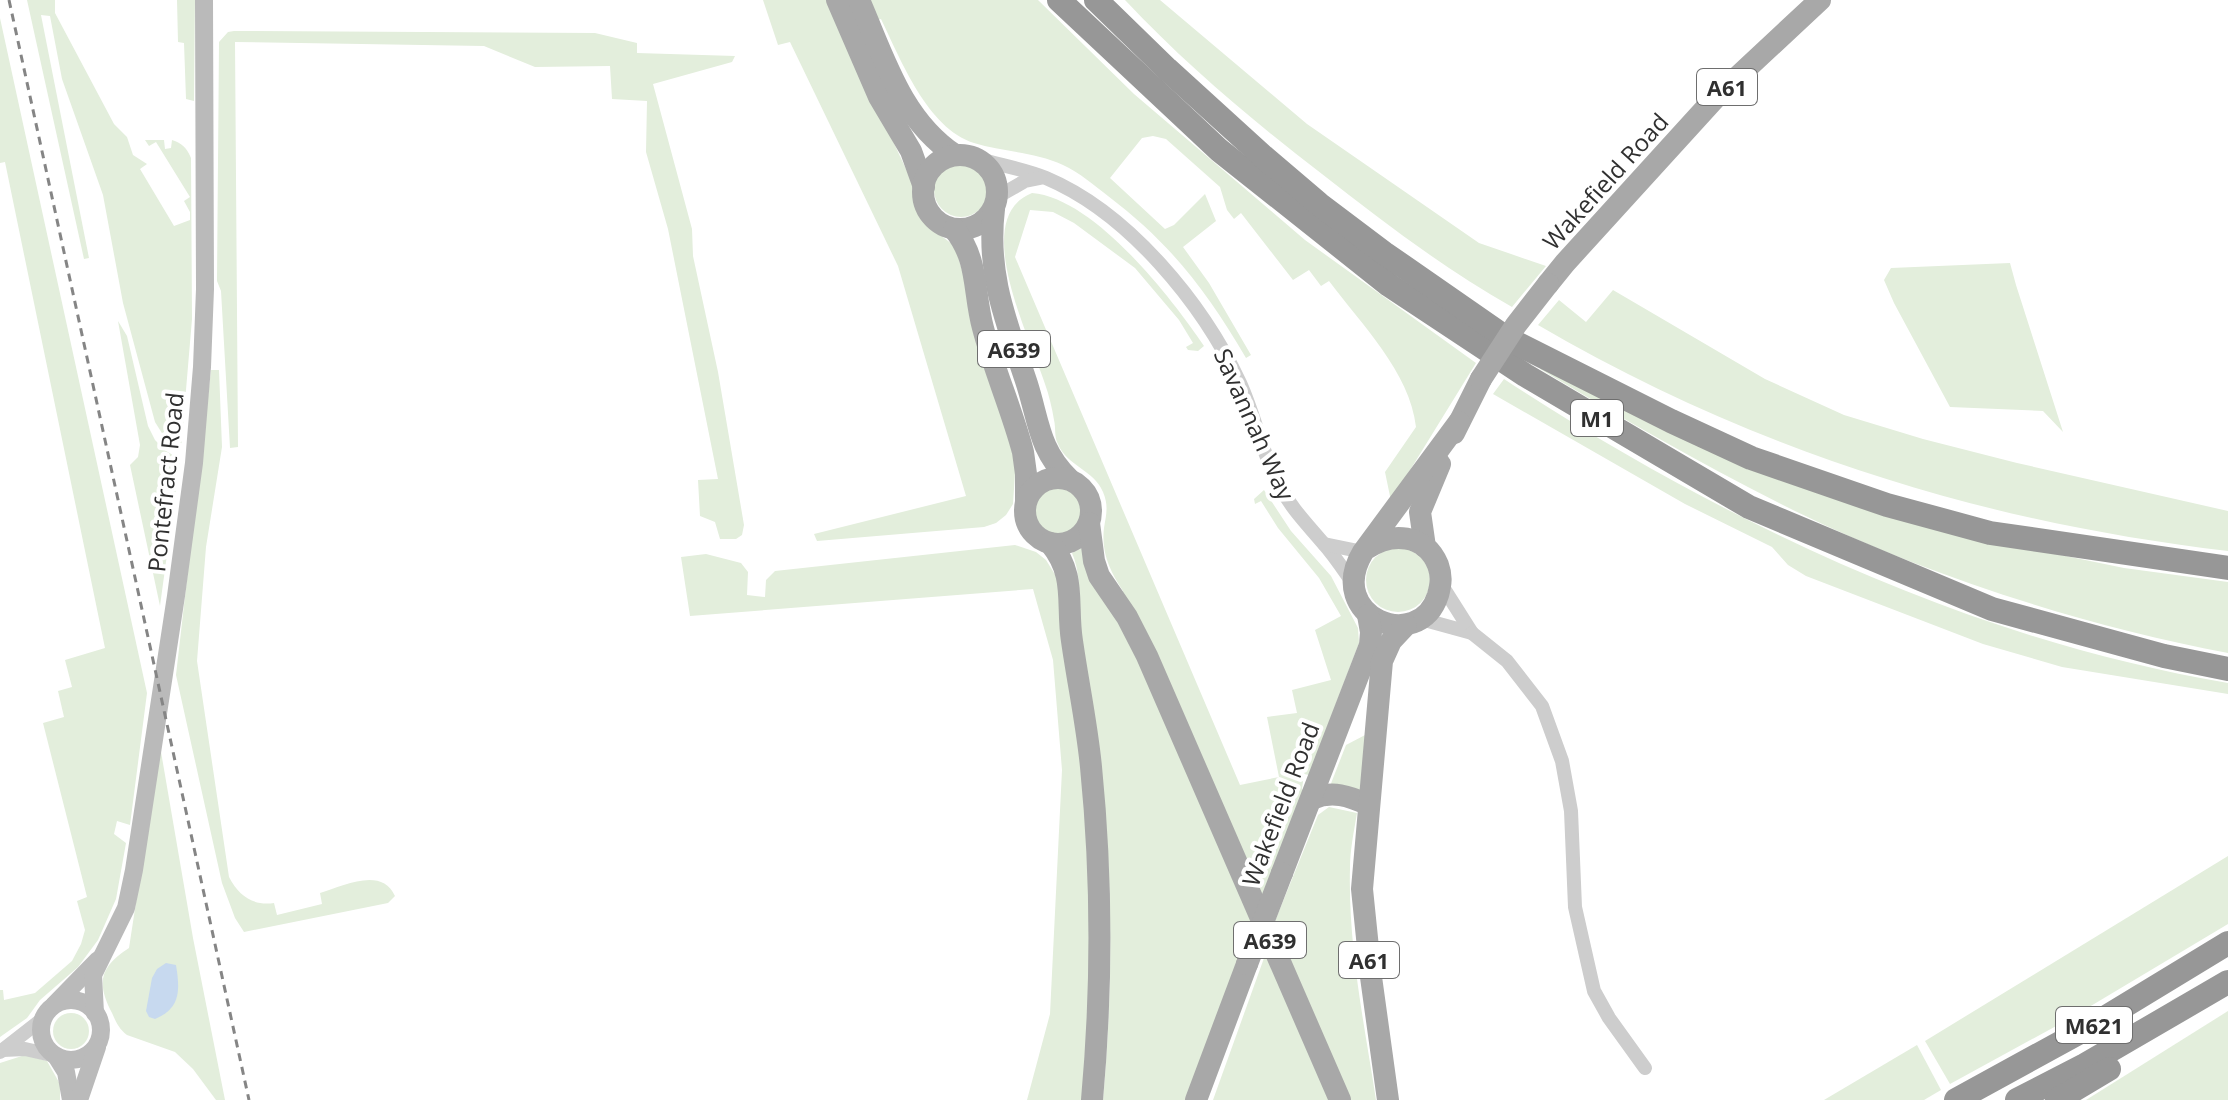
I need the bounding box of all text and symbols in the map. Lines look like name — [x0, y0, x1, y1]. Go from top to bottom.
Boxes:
road number: A61 — [1697, 69, 1757, 105]
street label: Wakefield Road — [1535, 106, 1675, 256]
road number: A639 — [978, 331, 1050, 367]
street label: Savannah Way — [1207, 343, 1304, 506]
street label: Pontefract Road — [139, 391, 191, 573]
road number: M1 — [1571, 400, 1623, 436]
street label: Wakefield Road — [1234, 717, 1326, 891]
road number: A639 — [1234, 922, 1306, 958]
road number: A61 — [1339, 942, 1399, 978]
road number: M621 — [2056, 1007, 2132, 1043]

